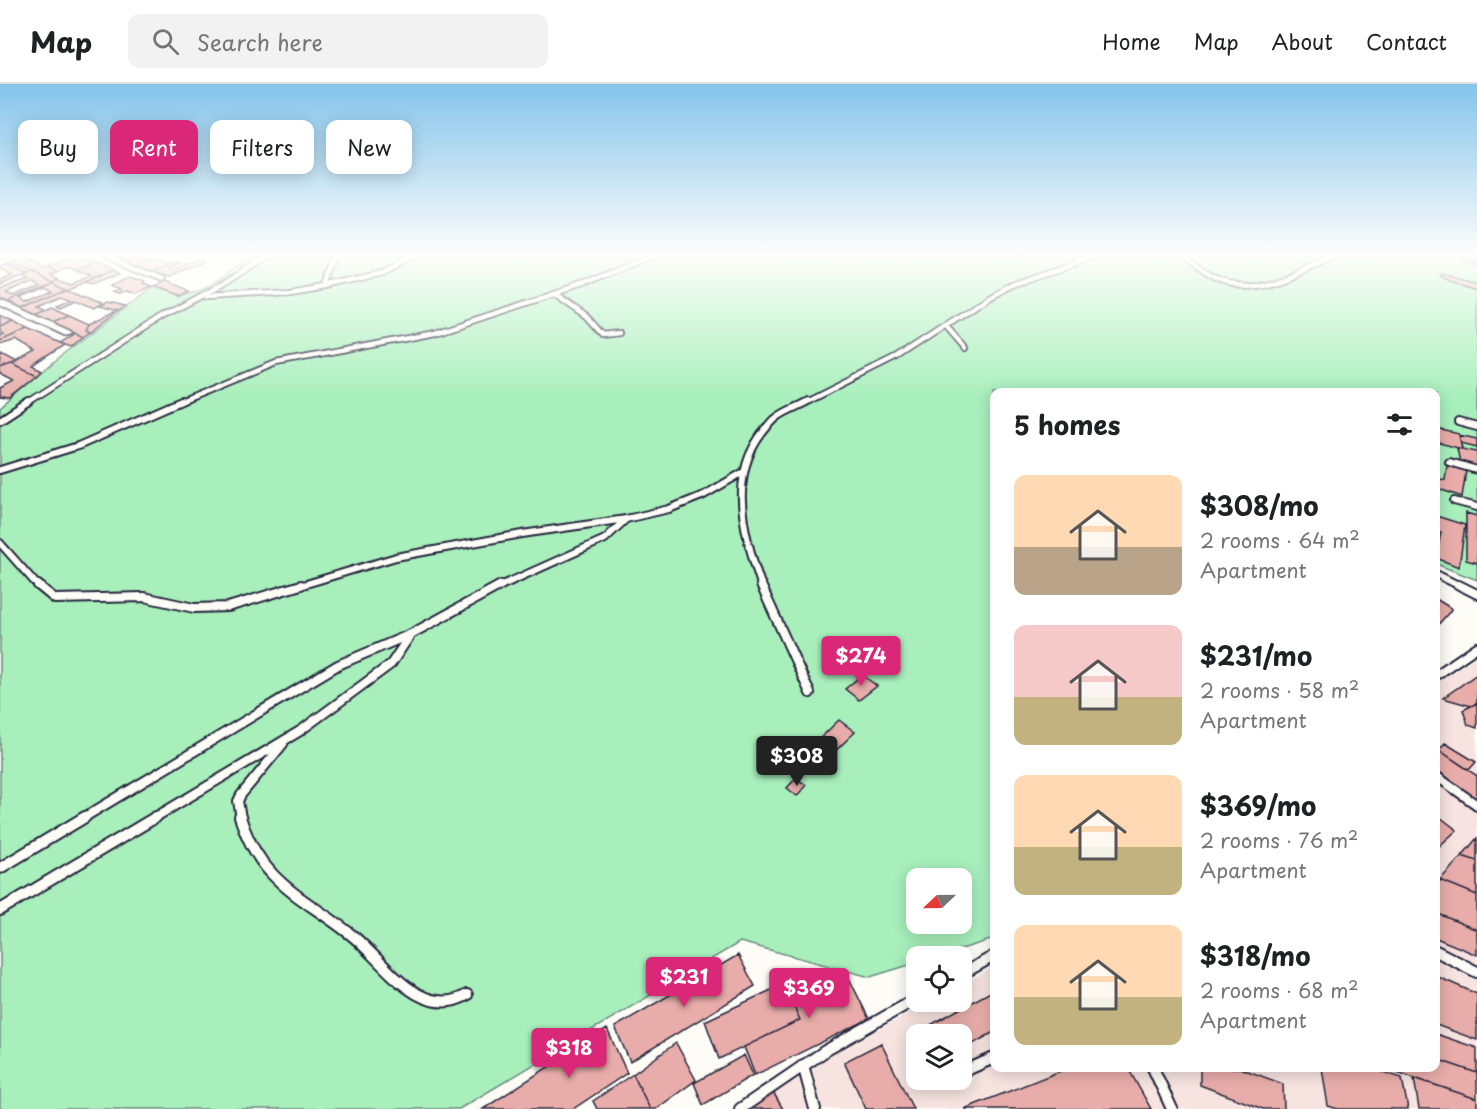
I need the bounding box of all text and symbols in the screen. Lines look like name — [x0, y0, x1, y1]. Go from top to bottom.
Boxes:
search box — [128, 14, 548, 68]
text: Map — [30, 20, 92, 63]
icon: search — [149, 25, 182, 58]
text: Search here — [197, 25, 323, 58]
text: Home — [1102, 25, 1161, 57]
text: Map — [1194, 25, 1239, 57]
text: About — [1272, 25, 1333, 57]
text: Contact — [1366, 25, 1447, 57]
chip: Buy — [18, 120, 98, 174]
chip: Rent — [110, 120, 198, 174]
chip: Filters — [210, 120, 314, 174]
chip: New — [326, 120, 412, 174]
text: 5 homes — [1014, 405, 1120, 444]
icon: filters — [1383, 408, 1416, 441]
text: $308/mo — [1200, 486, 1319, 525]
icon: home — [1062, 499, 1134, 571]
text: 2 rooms · 64 m² — [1200, 525, 1360, 555]
text: Apartment — [1200, 555, 1307, 585]
pin: $274 — [825, 636, 897, 687]
text: $231/mo — [1200, 636, 1312, 675]
text: $274 — [836, 640, 886, 670]
icon: home — [1062, 649, 1134, 721]
text: 2 rooms · 58 m² — [1200, 675, 1359, 705]
text: Apartment — [1200, 705, 1307, 735]
pin: $308 — [761, 736, 833, 787]
text: $308 — [770, 740, 824, 770]
text: $369/mo — [1200, 786, 1316, 825]
icon: home — [1062, 799, 1134, 871]
text: 2 rooms · 76 m² — [1200, 825, 1358, 855]
text: Apartment — [1200, 855, 1307, 885]
north arrow — [906, 868, 972, 934]
map controls — [906, 868, 972, 1090]
text: $318/mo — [1200, 936, 1310, 975]
button: locate — [906, 946, 972, 1012]
icon: home — [1062, 949, 1134, 1021]
pin: $231 — [648, 957, 720, 1008]
text: $231 — [660, 961, 708, 991]
pin: $369 — [773, 968, 845, 1019]
text: $369 — [783, 972, 835, 1002]
text: 2 rooms · 68 m² — [1200, 975, 1359, 1005]
text: Apartment — [1200, 1005, 1307, 1035]
button: layers — [906, 1024, 972, 1090]
pin: $318 — [533, 1028, 605, 1079]
text: $318 — [545, 1032, 593, 1062]

